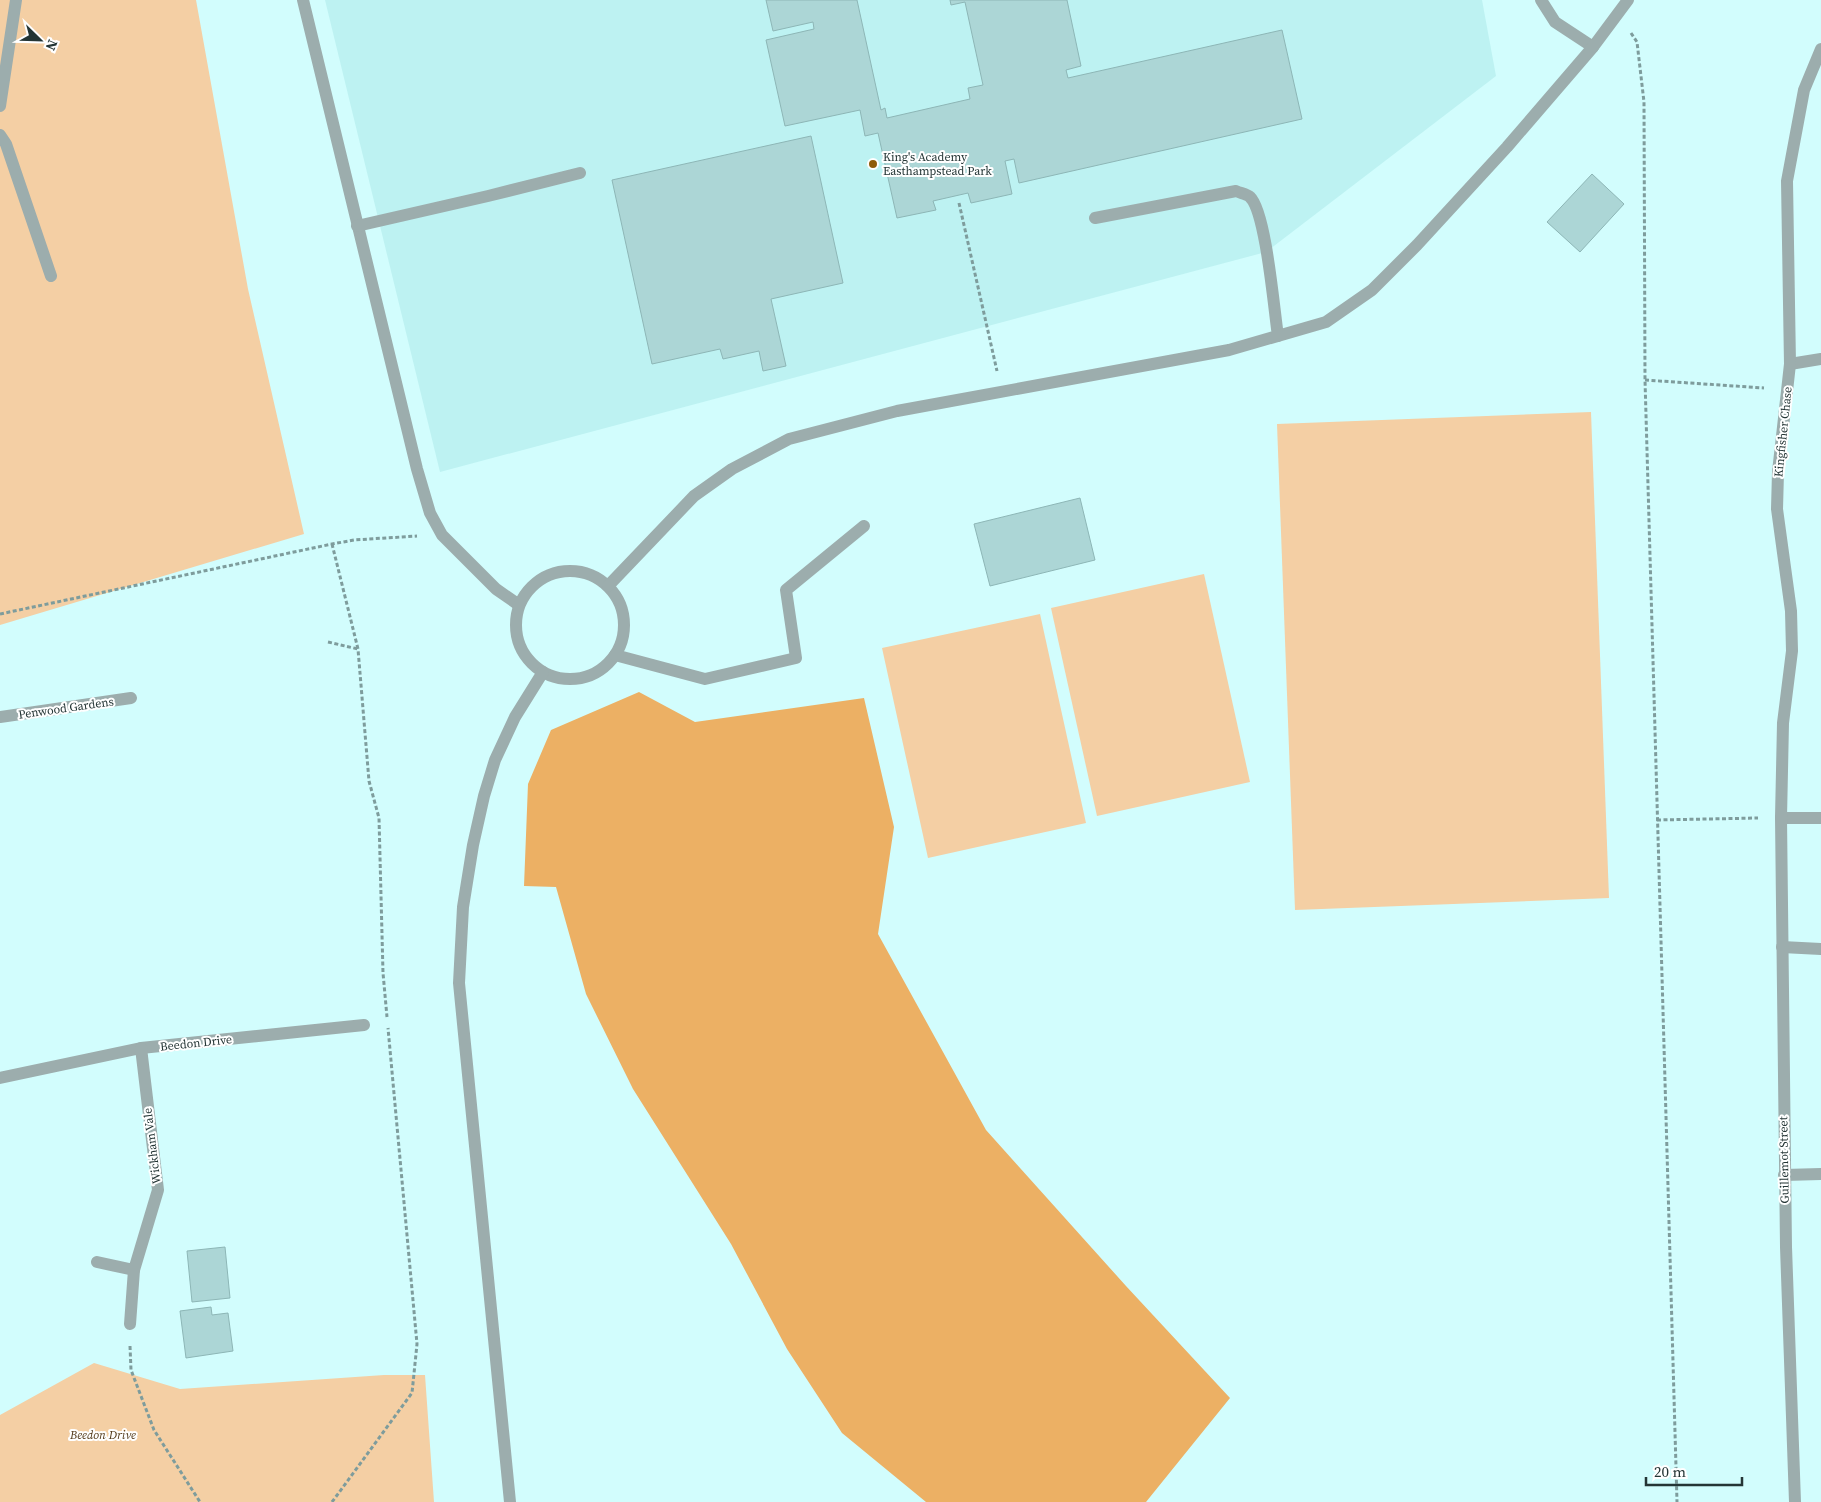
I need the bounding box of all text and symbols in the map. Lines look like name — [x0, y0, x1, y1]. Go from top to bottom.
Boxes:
north arrow — [15, 15, 65, 65]
text: N — [41, 36, 63, 54]
place label: King's Academy Easthampstead Park — [883, 149, 992, 179]
marker: King's Academy Easthampstead Park — [867, 158, 879, 170]
street label: Kingfisher Chase — [1770, 386, 1796, 478]
street label: Penwood Gardens — [17, 693, 115, 723]
street label: Beedon Drive — [159, 1031, 233, 1055]
street label: Wickham Vale — [139, 1107, 165, 1185]
street label: Guillemot Street — [1775, 1116, 1793, 1204]
park label: Beedon Drive — [69, 1427, 136, 1443]
scale bar — [1646, 1454, 1742, 1486]
text: 20 m — [1654, 1461, 1686, 1482]

